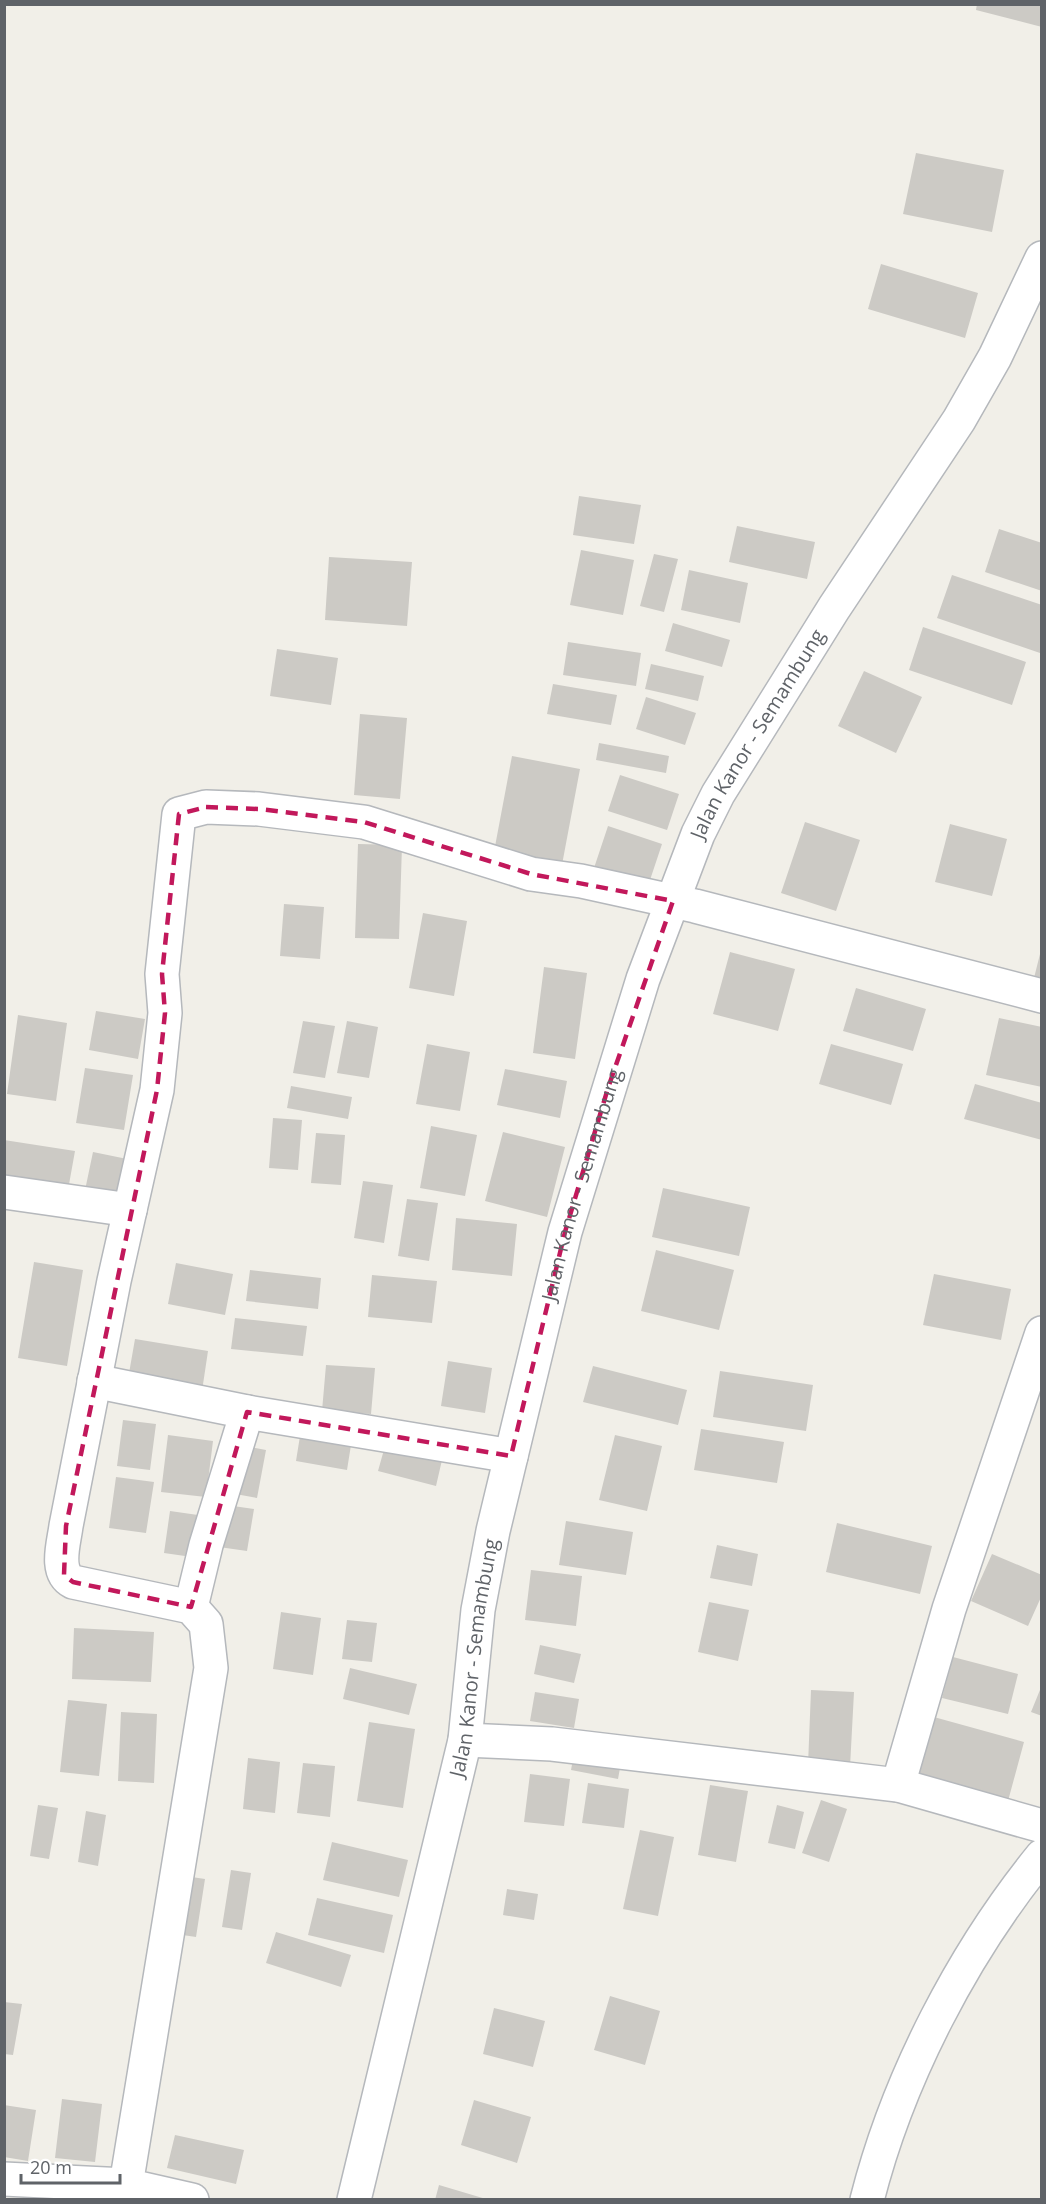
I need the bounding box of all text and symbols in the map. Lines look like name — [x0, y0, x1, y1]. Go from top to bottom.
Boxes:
street label: Jalan Kanor - Semambung — [683, 624, 831, 844]
street label: Jalan Kanor - Semambung — [534, 1065, 628, 1305]
street label: Jalan Kanor - Semambung — [442, 1536, 504, 1782]
scale bar — [21, 2147, 120, 2185]
text: 20 m — [30, 2155, 72, 2179]

